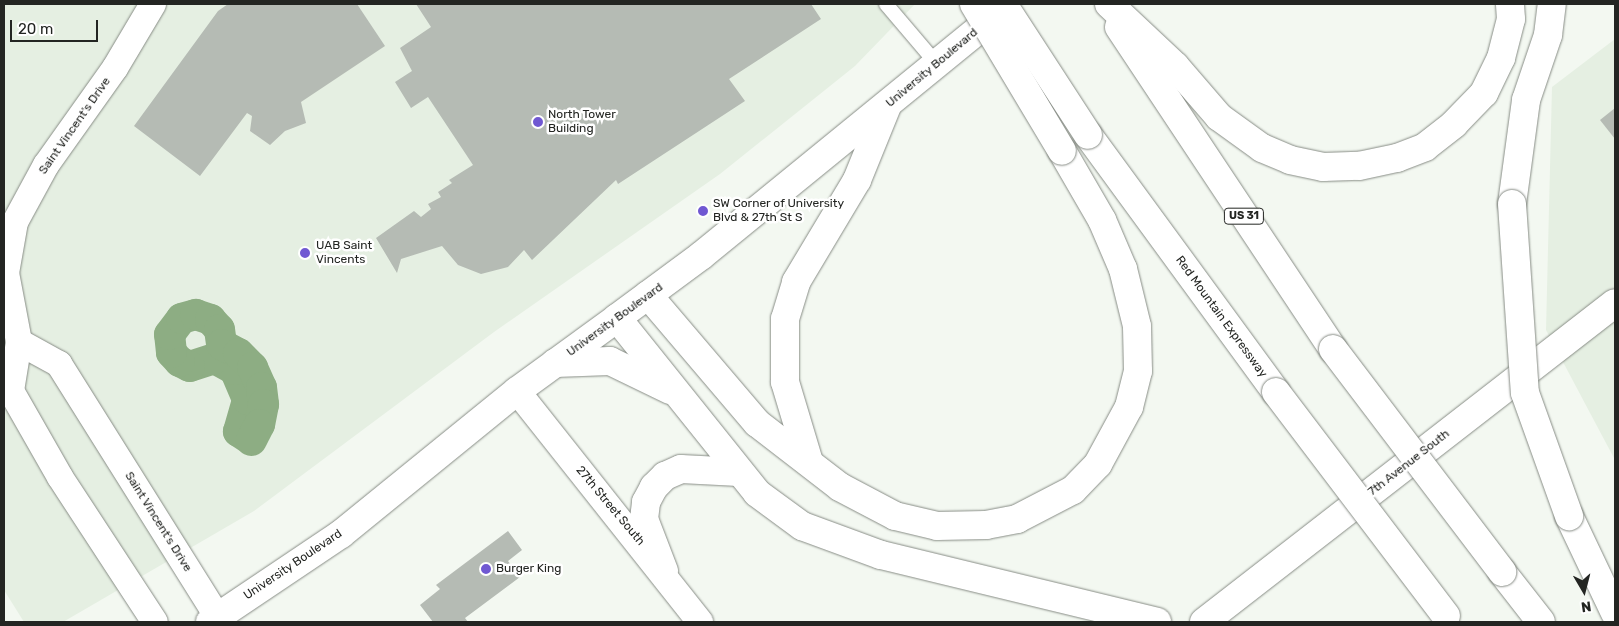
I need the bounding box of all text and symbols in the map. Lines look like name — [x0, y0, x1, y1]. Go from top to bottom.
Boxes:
scale bar — [12, 10, 100, 42]
text: 20 m — [18, 20, 53, 38]
street label: University Boulevard — [883, 25, 981, 111]
street label: Saint Vincent's Drive — [36, 75, 114, 177]
place label: North Tower Building — [548, 108, 616, 136]
marker: North Tower Building — [532, 116, 544, 128]
place label: SW Corner of University Blvd & 27th St S — [713, 197, 845, 225]
marker: SW Corner of University Blvd & 27th St S — [697, 205, 709, 217]
road number: US 31 — [1223, 208, 1265, 225]
place label: UAB Saint Vincents — [316, 239, 372, 267]
marker: UAB Saint Vincents — [298, 246, 312, 260]
street label: Red Mountain Expressway — [1172, 253, 1270, 381]
street label: University Boulevard — [564, 280, 666, 360]
street label: 7th Avenue South — [1365, 427, 1453, 499]
street label: 27th Street South — [573, 463, 647, 549]
street label: Saint Vincent's Drive — [121, 469, 195, 575]
street label: University Boulevard — [241, 527, 345, 603]
place label: Burger King — [496, 562, 562, 576]
marker: Burger King — [480, 563, 492, 575]
north arrow — [1559, 566, 1609, 616]
text: N — [1580, 597, 1592, 615]

